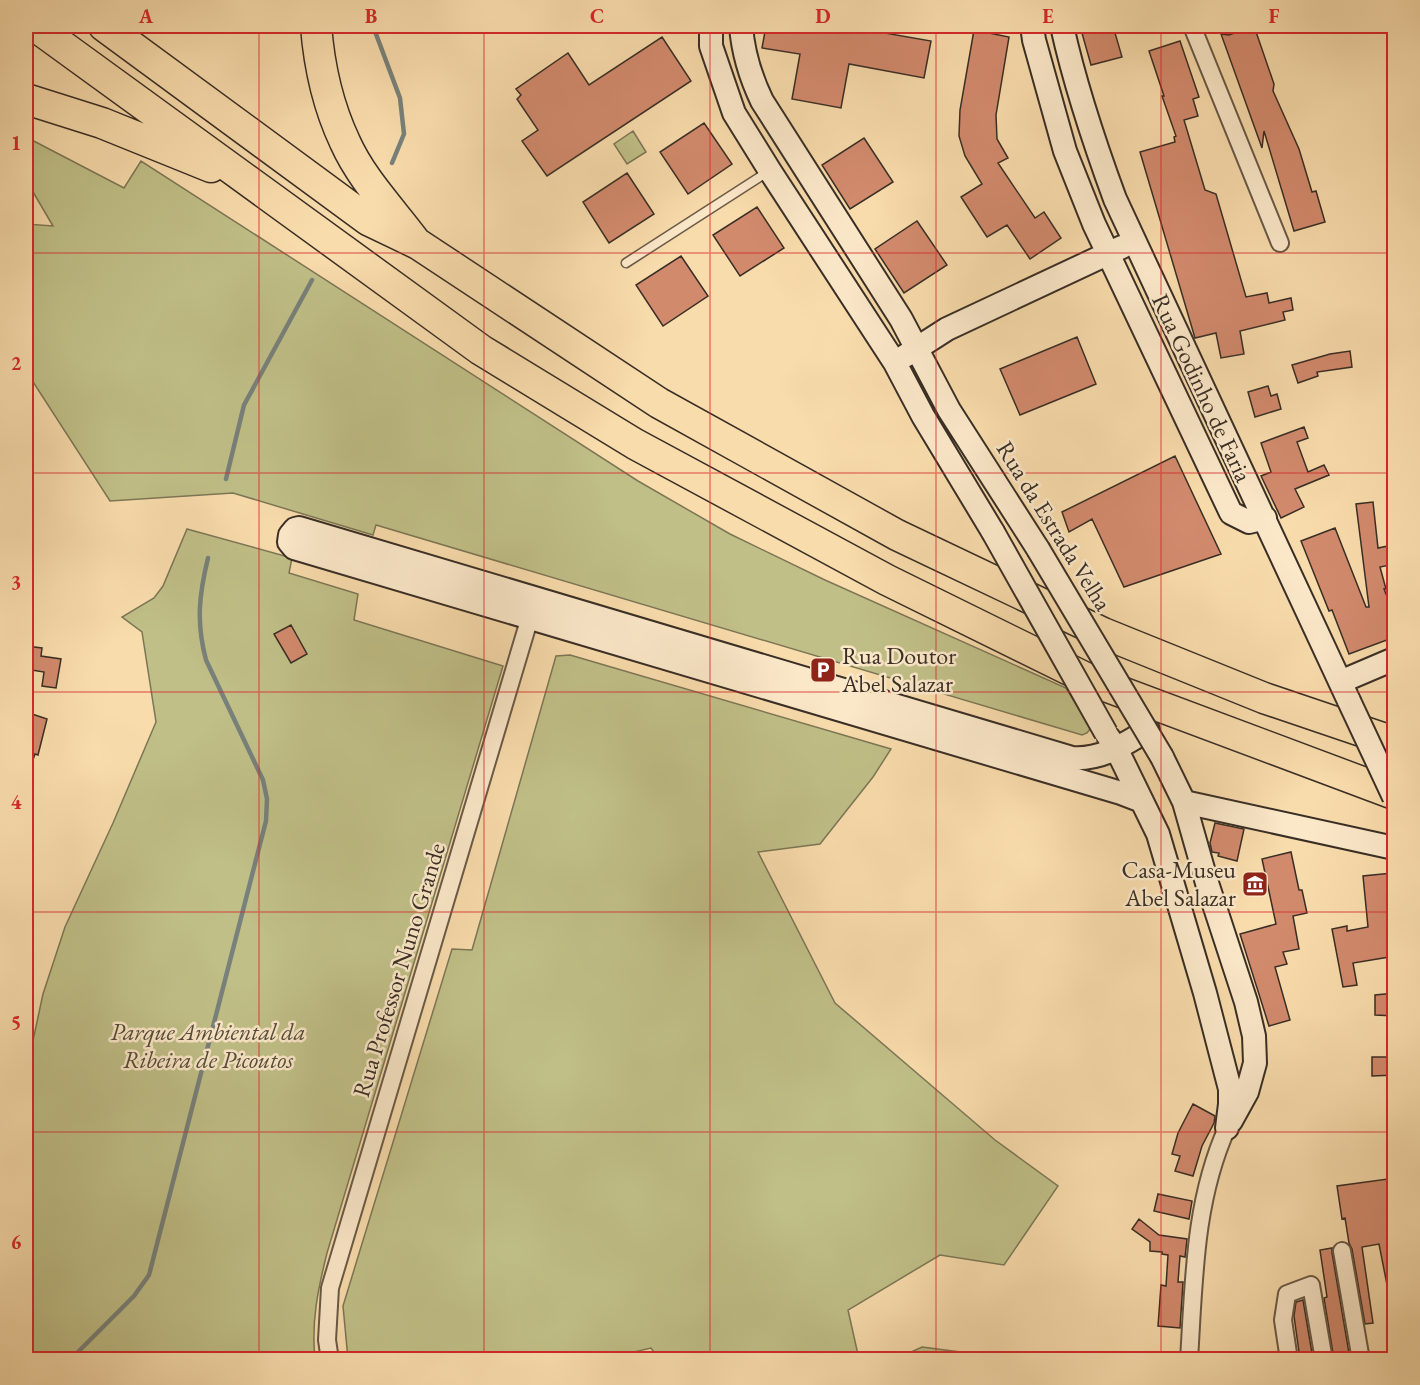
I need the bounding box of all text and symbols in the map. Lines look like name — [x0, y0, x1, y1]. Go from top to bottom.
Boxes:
text: A — [138, 3, 154, 29]
text: B — [365, 3, 377, 29]
text: C — [590, 3, 604, 29]
text: D — [815, 3, 831, 29]
text: E — [1042, 3, 1054, 29]
text: F — [1269, 3, 1280, 29]
text: 1 — [11, 130, 21, 156]
street label: Rua Godinho de Faria — [1145, 289, 1260, 487]
text: 2 — [11, 350, 22, 376]
street label: Rua da Estrada Velha — [990, 435, 1119, 617]
text: 3 — [11, 569, 21, 595]
place label: Rua Doutor Abel Salazar — [841, 640, 956, 699]
parking icon: Rua Doutor Abel Salazar — [808, 655, 838, 685]
text: 4 — [11, 789, 22, 815]
street label: Rua Professor Nuno Grande — [345, 839, 452, 1101]
place label: Casa-Museu Abel Salazar — [1121, 854, 1236, 913]
museum icon: Casa-Museu Abel Salazar — [1240, 869, 1270, 899]
text: 5 — [11, 1009, 21, 1035]
park label: Parque Ambiental da Ribeira de Picoutos — [110, 1016, 306, 1075]
text: 6 — [11, 1229, 22, 1255]

